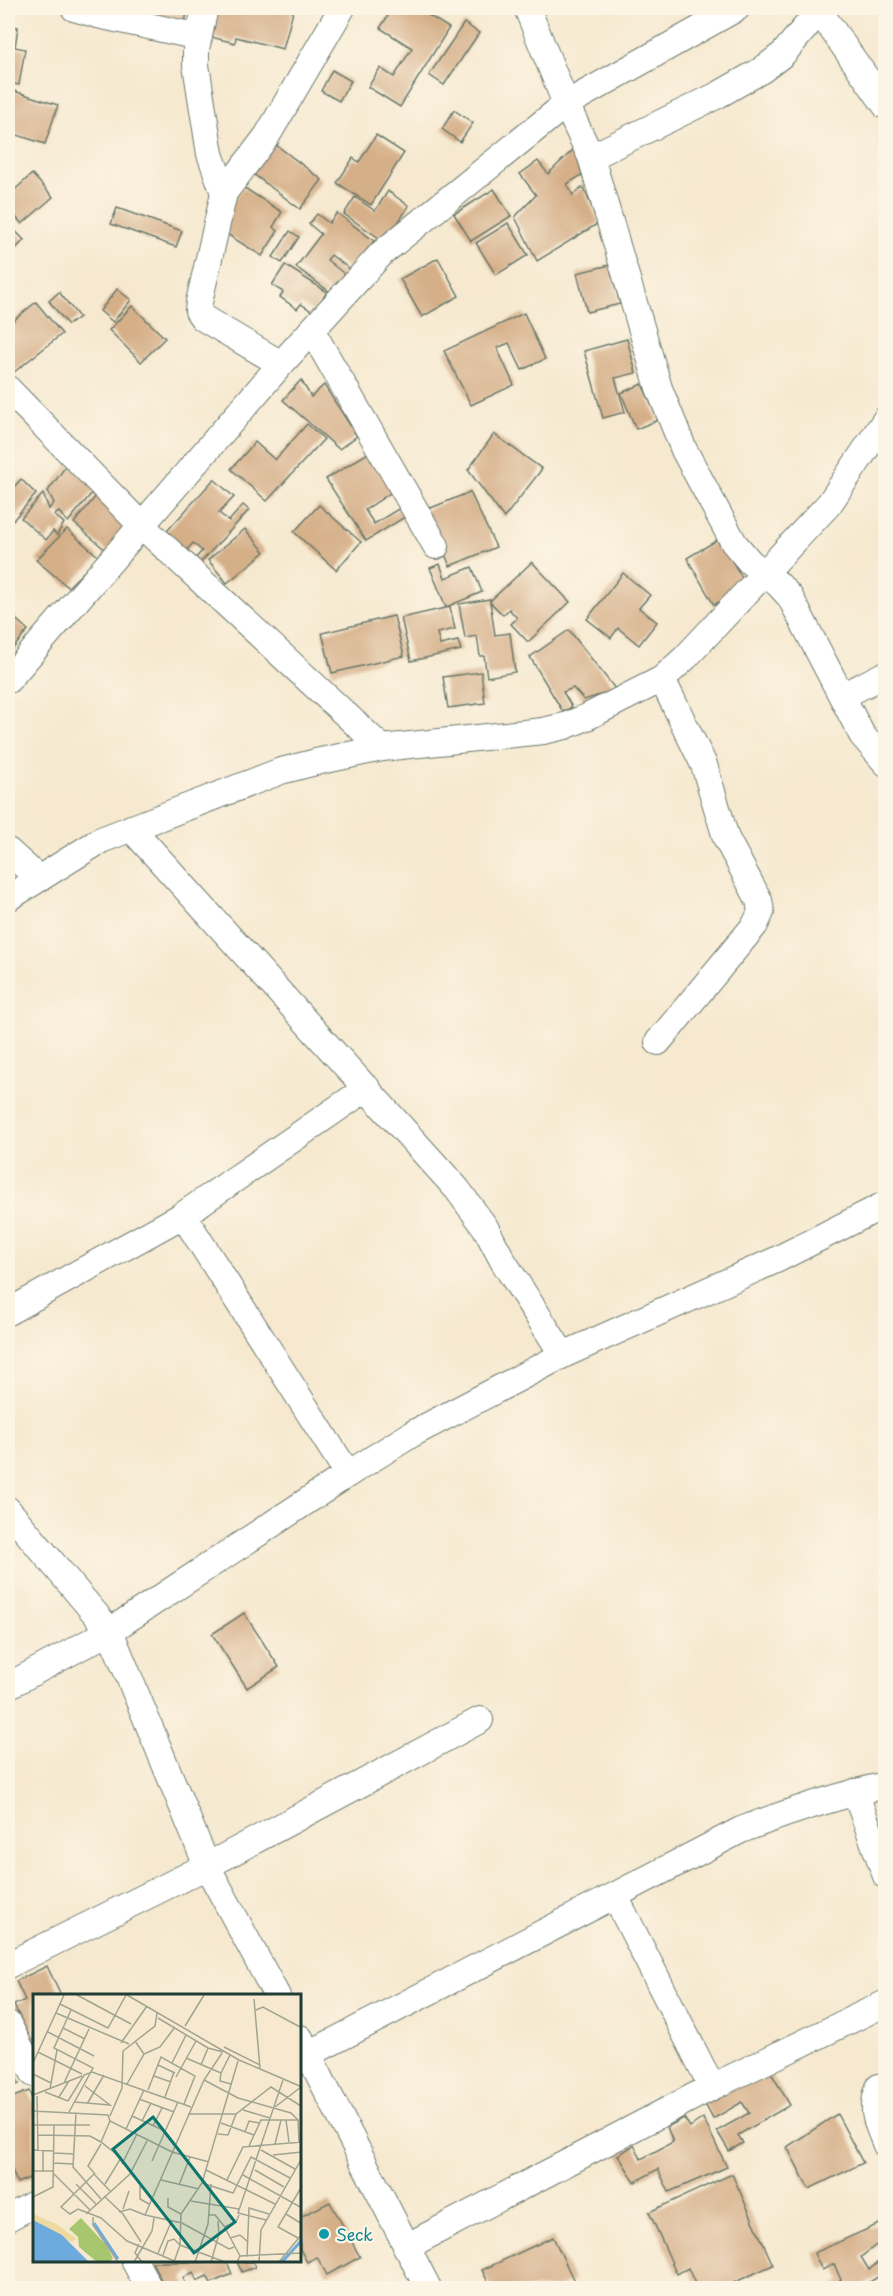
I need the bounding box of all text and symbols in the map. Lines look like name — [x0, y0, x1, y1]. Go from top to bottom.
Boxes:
inset map — [33, 1994, 302, 2263]
place label: Seck — [336, 2222, 373, 2246]
marker: Seck — [317, 2227, 331, 2241]

